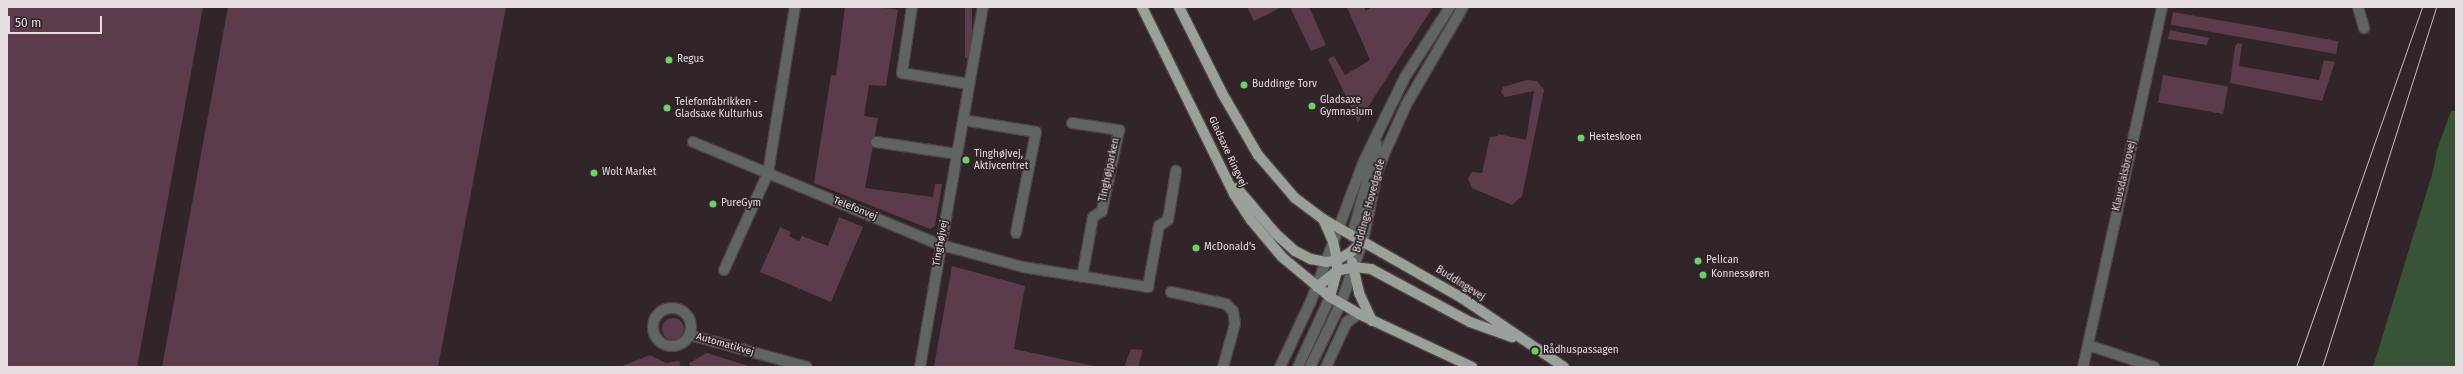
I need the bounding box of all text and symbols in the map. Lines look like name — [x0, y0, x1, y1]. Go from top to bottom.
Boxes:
scale bar — [10, 8, 104, 34]
text: 50 m — [15, 16, 41, 30]
place label: Regus — [677, 54, 704, 66]
marker: Regus — [664, 55, 674, 65]
place label: Buddinge Torv — [1252, 79, 1317, 91]
marker: Buddinge Torv — [1239, 80, 1249, 90]
place label: Gladsaxe Gymnasium — [1320, 94, 1373, 118]
place label: Telefonfabrikken - Gladsaxe Kulturhus — [675, 96, 763, 120]
marker: Gladsaxe Gymnasium — [1307, 101, 1317, 111]
marker: Telefonfabrikken - Gladsaxe Kulturhus — [662, 103, 672, 113]
street label: Gladsaxe Ringvej — [1205, 115, 1249, 189]
place label: Hesteskoen — [1589, 132, 1642, 144]
marker: Hesteskoen — [1576, 133, 1586, 143]
street label: Tinghøjparken — [1097, 137, 1123, 203]
street label: Klausdalsbrovej — [2111, 140, 2139, 212]
place label: Tinghøjvej, Aktivcentret — [974, 148, 1028, 172]
marker: Tinghøjvej, Aktivcentret — [961, 155, 971, 165]
street label: Buddinge Hovedgade — [1352, 158, 1388, 254]
place label: Wolt Market — [602, 167, 656, 179]
marker: Wolt Market — [589, 168, 599, 178]
street label: Telefonvej — [831, 195, 879, 223]
place label: PureGym — [721, 198, 761, 210]
marker: PureGym — [708, 199, 718, 209]
street label: Tinghøjvej — [931, 219, 951, 267]
place label: McDonald's — [1204, 242, 1256, 254]
marker: McDonald's — [1191, 243, 1201, 253]
place label: Pelican — [1706, 255, 1739, 267]
marker: Pelican — [1693, 256, 1703, 266]
street label: Buddingevej — [1433, 264, 1487, 304]
place label: Konnessøren — [1711, 269, 1770, 281]
marker: Konnessøren — [1698, 270, 1708, 280]
street label: Automatikvej — [695, 331, 755, 359]
place label: Rådhuspassagen — [1543, 345, 1619, 357]
marker: Rådhuspassagen — [1530, 346, 1540, 356]

